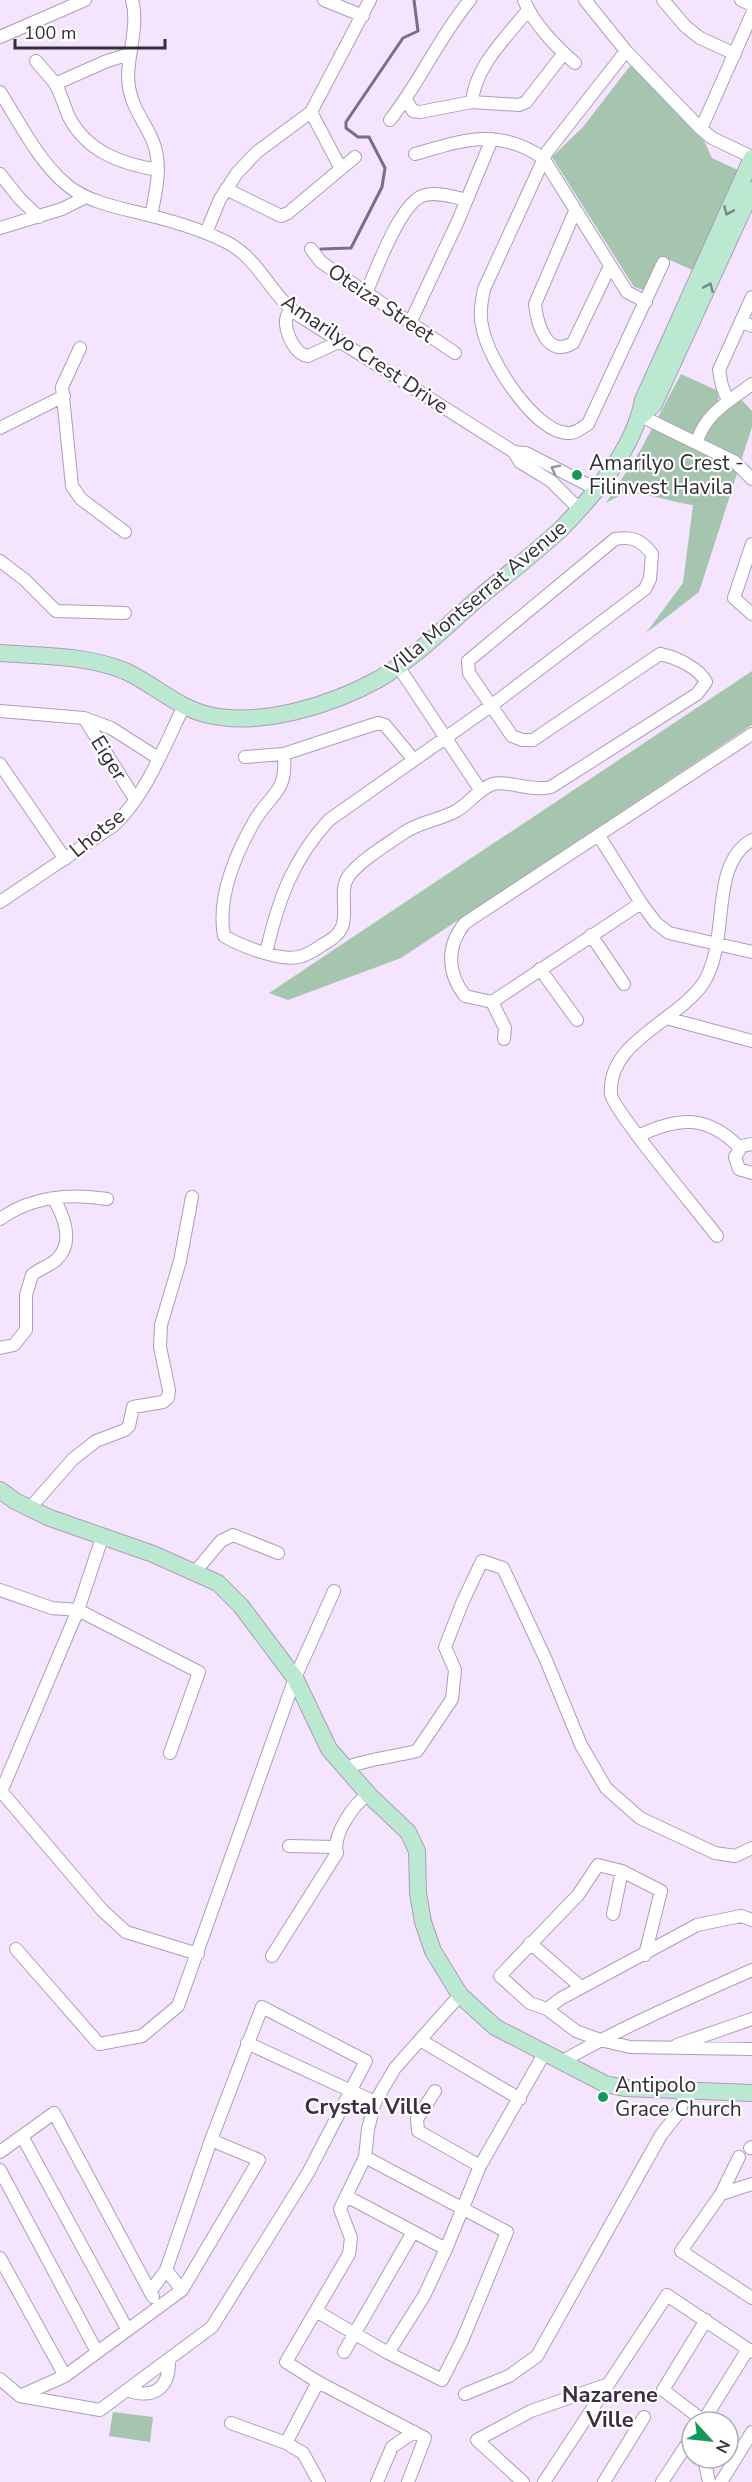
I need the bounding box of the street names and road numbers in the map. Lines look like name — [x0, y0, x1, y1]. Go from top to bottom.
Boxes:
street label: Oteiza Street — [322, 257, 440, 349]
street label: Amarilyo Crest Drive — [276, 288, 454, 420]
street label: Villa Montserrat Avenue — [379, 514, 573, 683]
street label: Eiger — [84, 730, 134, 786]
street label: Lhotse — [64, 802, 130, 864]

